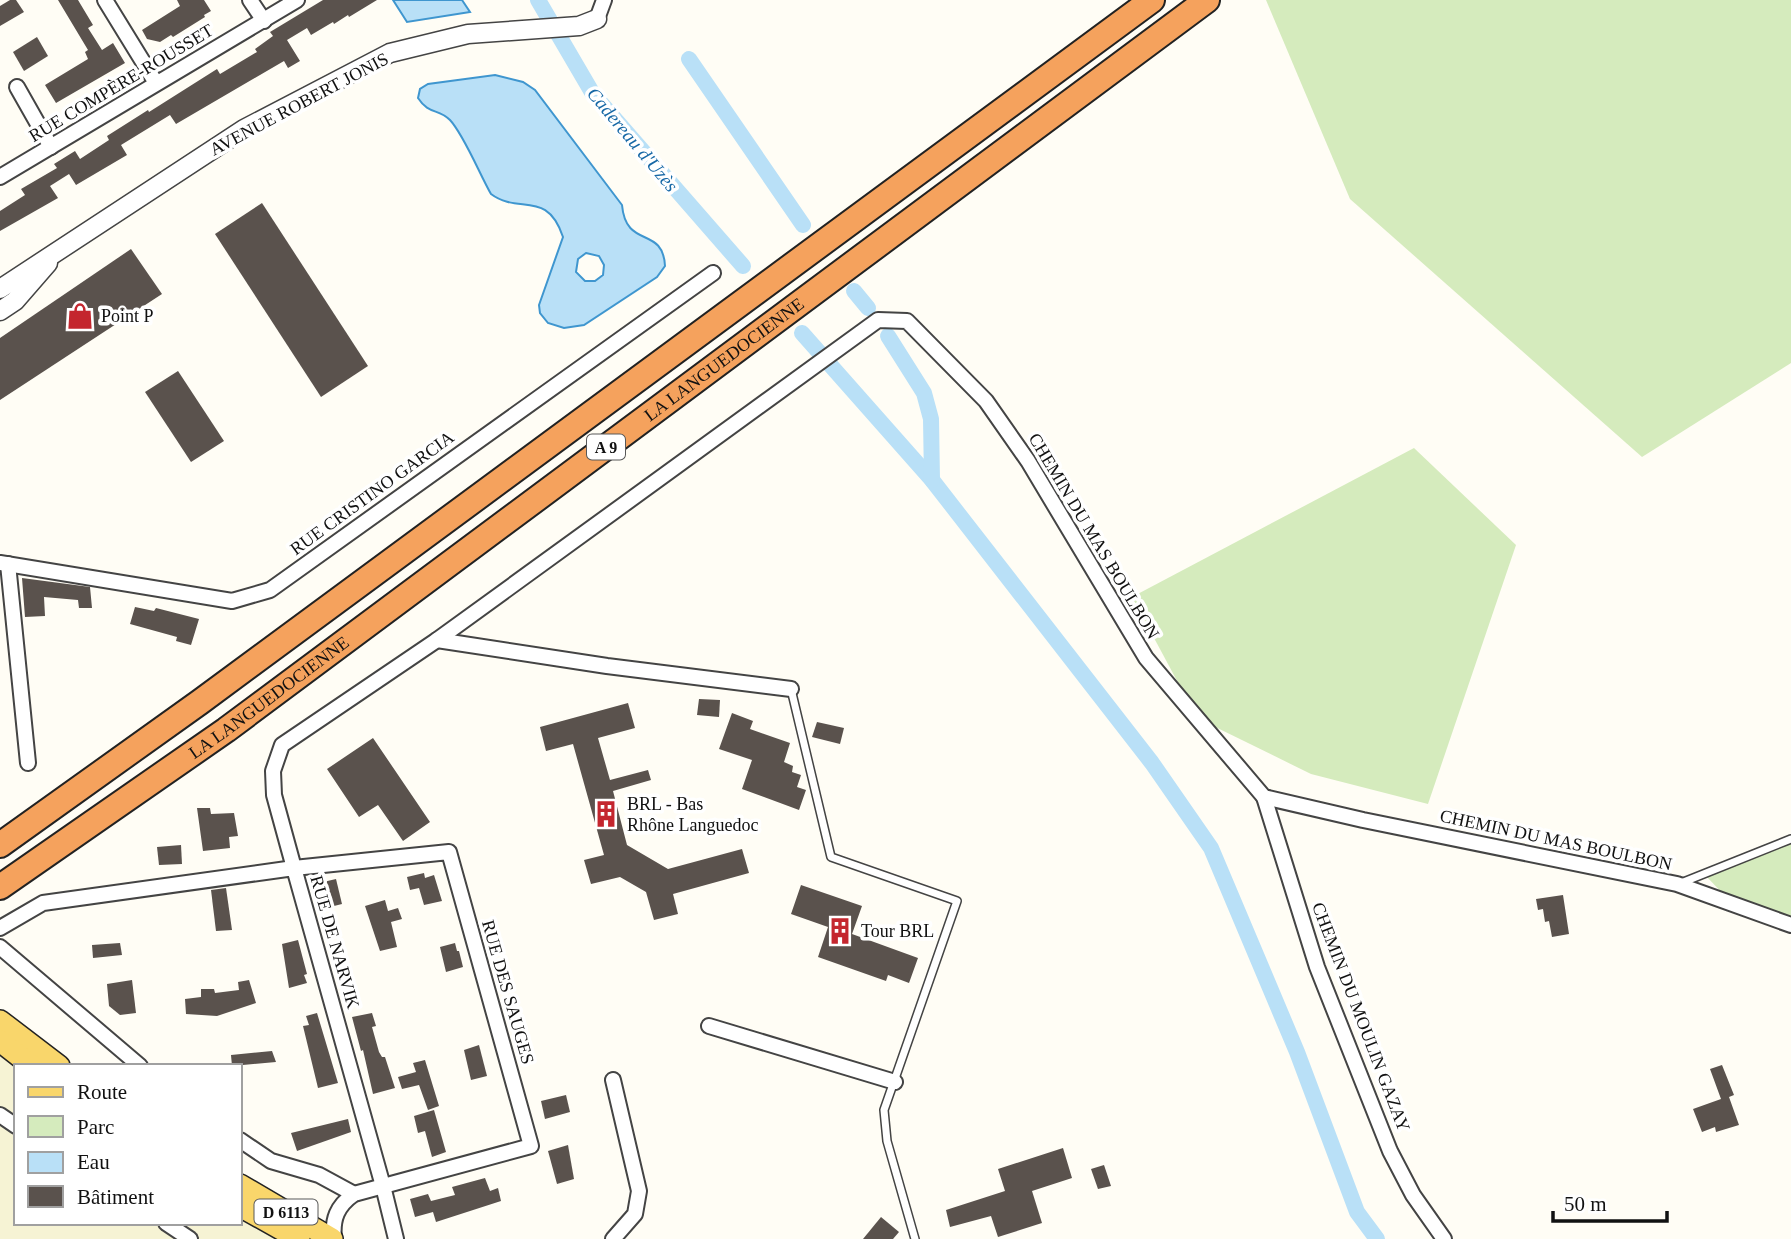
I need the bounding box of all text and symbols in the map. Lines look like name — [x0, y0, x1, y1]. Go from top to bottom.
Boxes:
street label: RUE COMPÈRE-ROUSSET — [25, 19, 217, 146]
street label: AVENUE ROBERT JONIS — [206, 48, 392, 160]
water label: Cadereau d'Uzès — [583, 83, 682, 196]
street label: LA LANGUEDOCIENNE — [640, 294, 808, 425]
shop icon: Point P — [65, 301, 95, 331]
place label: Point P — [101, 306, 154, 326]
street label: RUE CRISTINO GARCIA — [286, 427, 458, 559]
street label: CHEMIN DU MAS BOULBON — [1025, 429, 1163, 643]
road number: A 9 — [587, 434, 625, 460]
street label: LA LANGUEDOCIENNE — [185, 632, 353, 763]
place label: BRL - Bas Rhône Languedoc — [627, 794, 758, 835]
building icon: BRL - Bas Rhône Languedoc — [591, 799, 621, 829]
street label: CHEMIN DU MAS BOULBON — [1438, 806, 1674, 874]
street label: RUE DE NARVIK — [306, 873, 364, 1011]
street label: CHEMIN DU MOULIN GAZAY — [1308, 900, 1414, 1134]
building icon: Tour BRL — [825, 916, 855, 946]
street label: RUE DES SAUGES — [478, 918, 538, 1066]
place label: Tour BRL — [861, 921, 934, 941]
legend — [14, 1064, 242, 1225]
text: Route — [77, 1080, 127, 1104]
text: Parc — [77, 1115, 114, 1139]
text: Eau — [77, 1150, 110, 1174]
scale bar — [1553, 1180, 1667, 1224]
text: Bâtiment — [77, 1185, 154, 1209]
text: 50 m — [1564, 1192, 1607, 1216]
road number: D 6113 — [254, 1200, 318, 1224]

